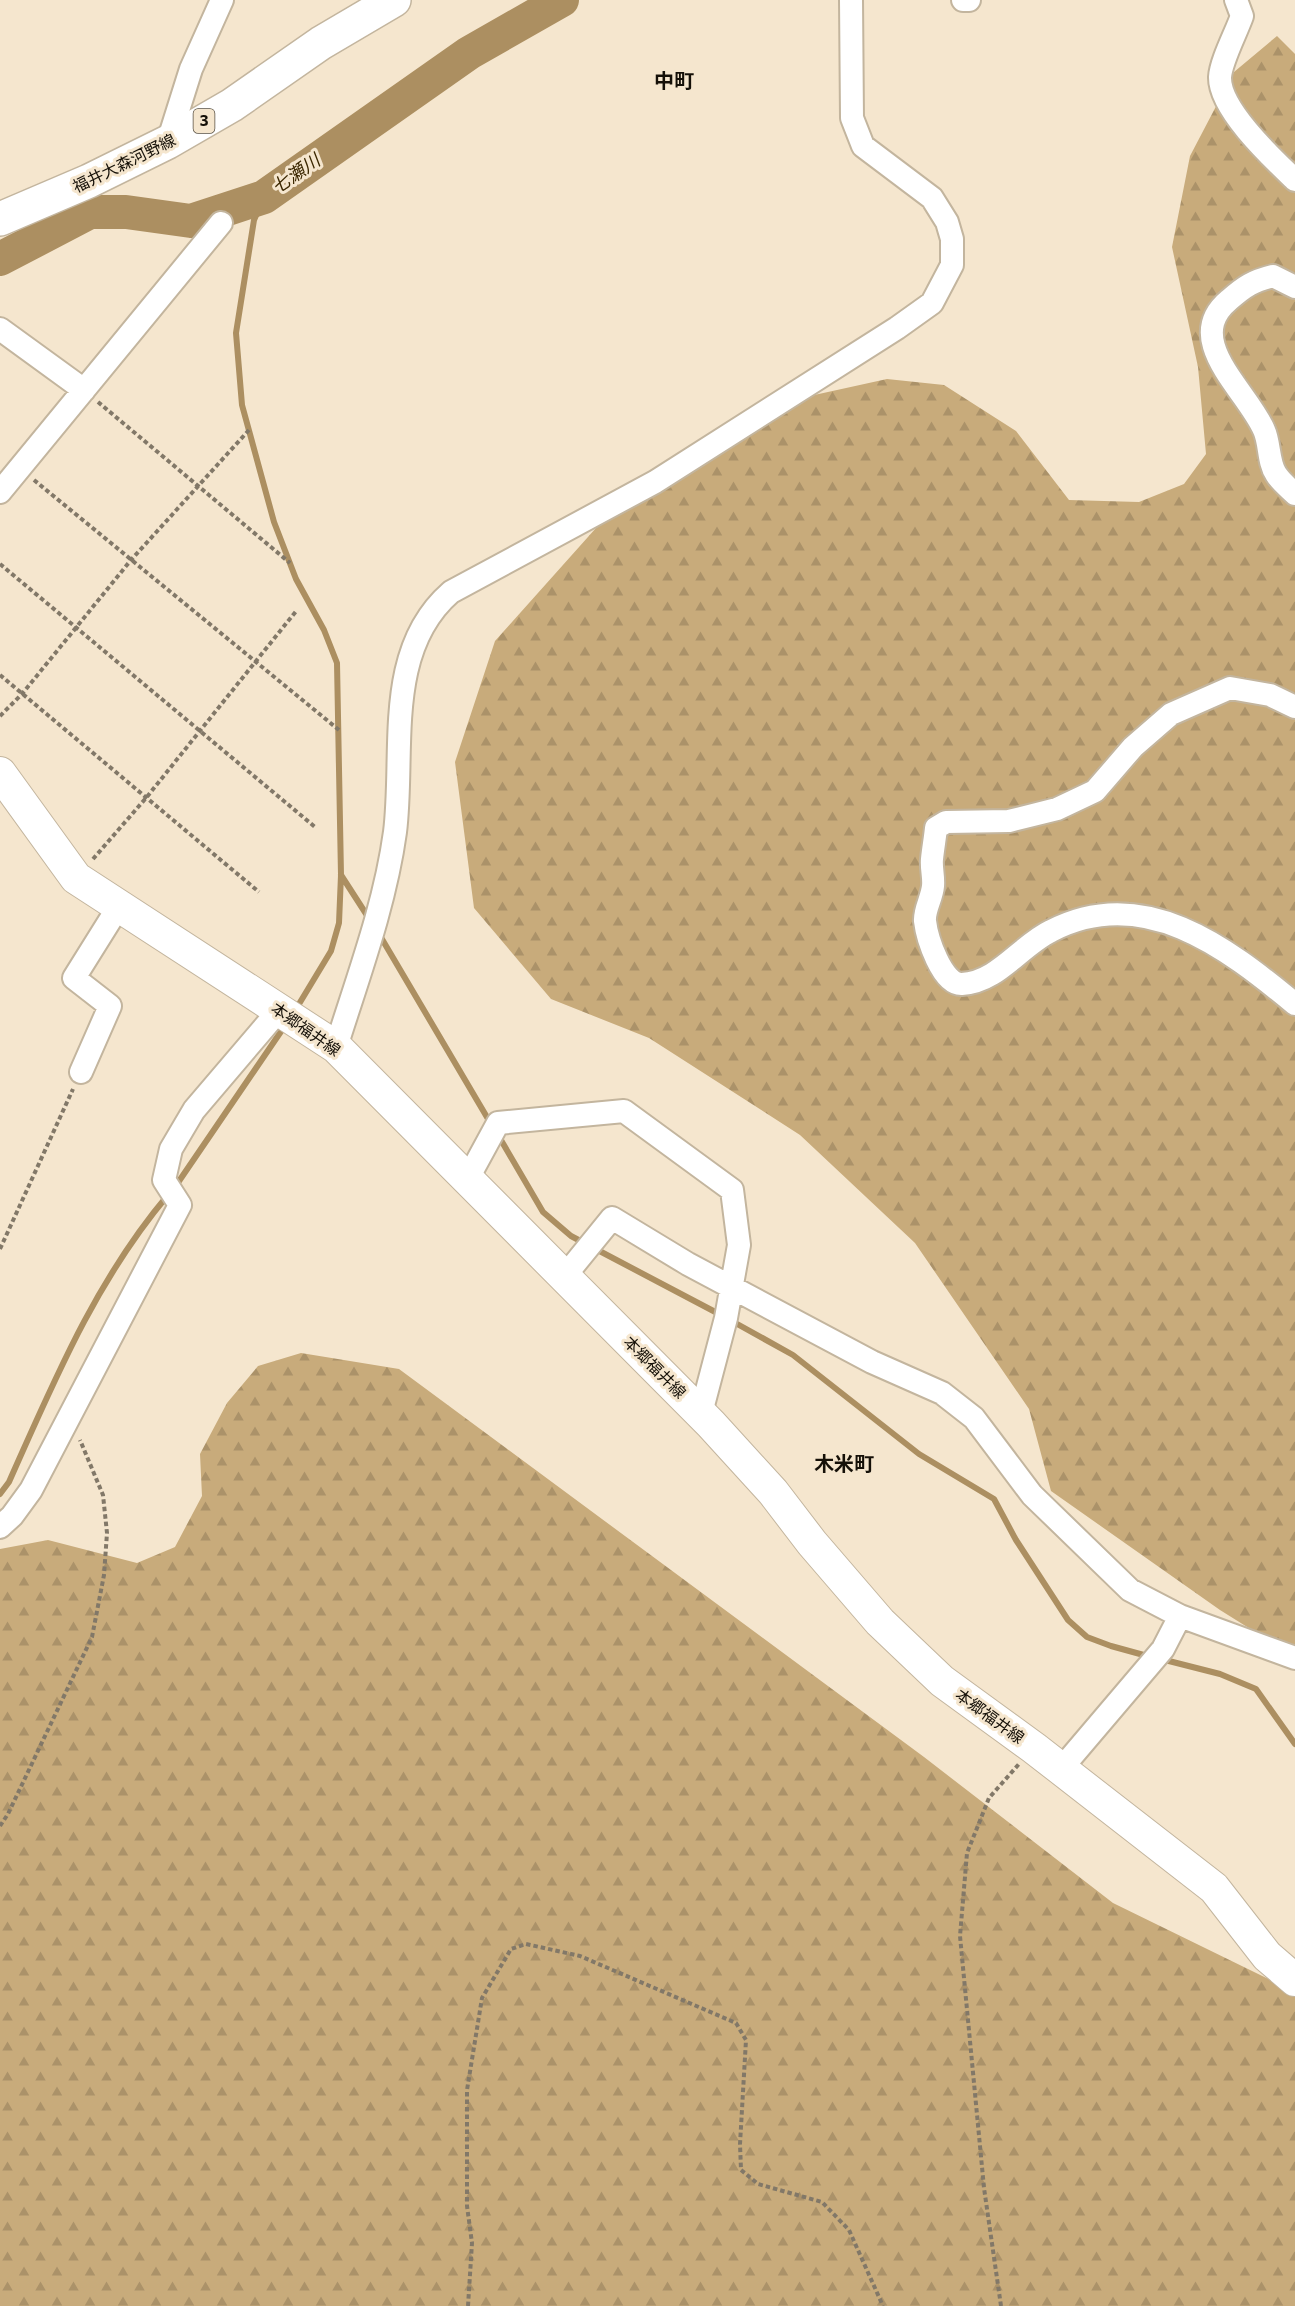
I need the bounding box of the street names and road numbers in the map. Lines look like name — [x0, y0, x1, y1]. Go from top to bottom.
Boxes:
road number: 3 — [194, 109, 214, 133]
street label: 福井大森河野線 — [69, 129, 178, 196]
street label: 本郷福井線 — [268, 998, 345, 1059]
street label: 本郷福井線 — [620, 1332, 690, 1402]
street label: 本郷福井線 — [952, 1684, 1028, 1747]

